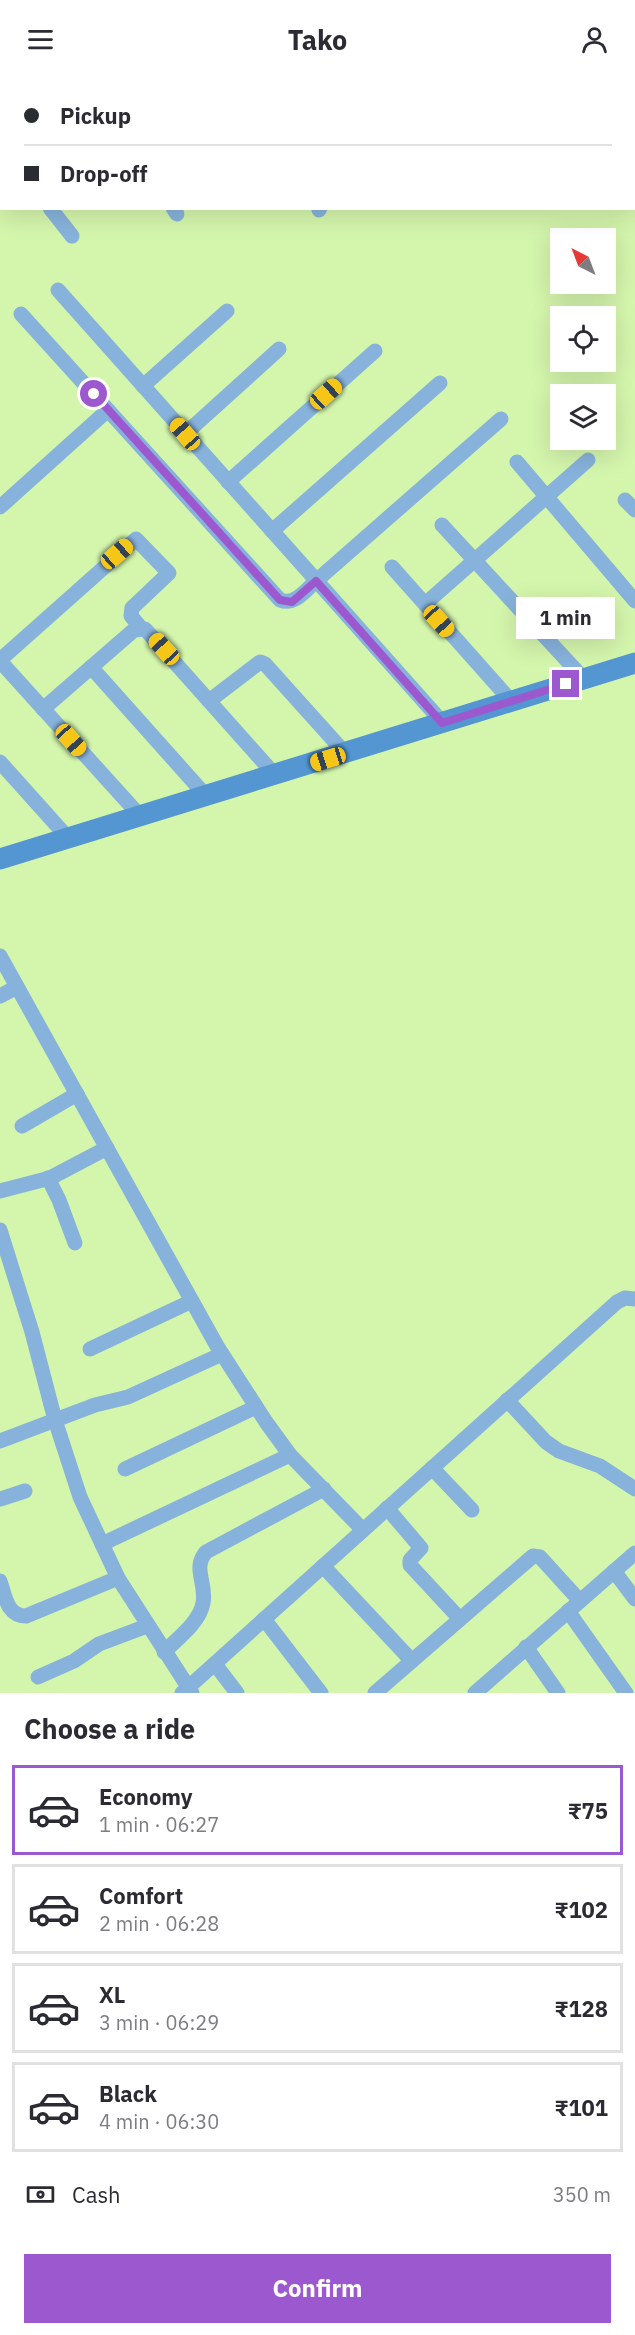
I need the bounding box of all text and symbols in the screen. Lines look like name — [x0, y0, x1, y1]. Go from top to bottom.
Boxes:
text: Tako — [288, 22, 347, 57]
icon: menu — [24, 23, 57, 56]
icon: person — [578, 23, 611, 56]
text: Pickup — [60, 101, 131, 130]
text: Drop-off — [60, 159, 147, 188]
north arrow — [550, 228, 616, 294]
map controls — [550, 228, 616, 450]
button: locate — [550, 306, 616, 372]
car — [307, 375, 345, 413]
route start — [80, 380, 107, 407]
button: layers — [550, 384, 616, 450]
car — [166, 415, 204, 453]
car — [98, 535, 136, 573]
callout: 1 min — [516, 597, 616, 639]
car — [420, 602, 458, 640]
text: 1 min — [539, 604, 592, 631]
car — [145, 630, 183, 668]
route end — [552, 670, 579, 697]
car — [52, 721, 90, 759]
car — [308, 745, 348, 773]
text: Choose a ride — [24, 1711, 195, 1746]
text: Economy — [99, 1782, 193, 1811]
icon: car — [27, 1783, 81, 1837]
text: ₹75 — [568, 1796, 608, 1825]
text: 1 min · 06:27 — [99, 1811, 219, 1838]
text: Comfort — [99, 1881, 183, 1910]
icon: car — [27, 1882, 81, 1936]
text: ₹102 — [555, 1895, 608, 1924]
text: 2 min · 06:28 — [99, 1910, 219, 1937]
text: XL — [99, 1980, 125, 2009]
icon: car — [27, 1981, 81, 2035]
text: ₹128 — [555, 1994, 608, 2023]
text: 3 min · 06:29 — [99, 2009, 219, 2036]
text: Black — [99, 2079, 157, 2108]
icon: car — [27, 2080, 81, 2134]
text: ₹101 — [555, 2093, 608, 2122]
text: 4 min · 06:30 — [99, 2108, 219, 2135]
icon: cash — [24, 2178, 57, 2211]
text: Cash — [72, 2180, 121, 2209]
text: 350 m — [553, 2181, 611, 2208]
button: Confirm — [24, 2254, 611, 2323]

